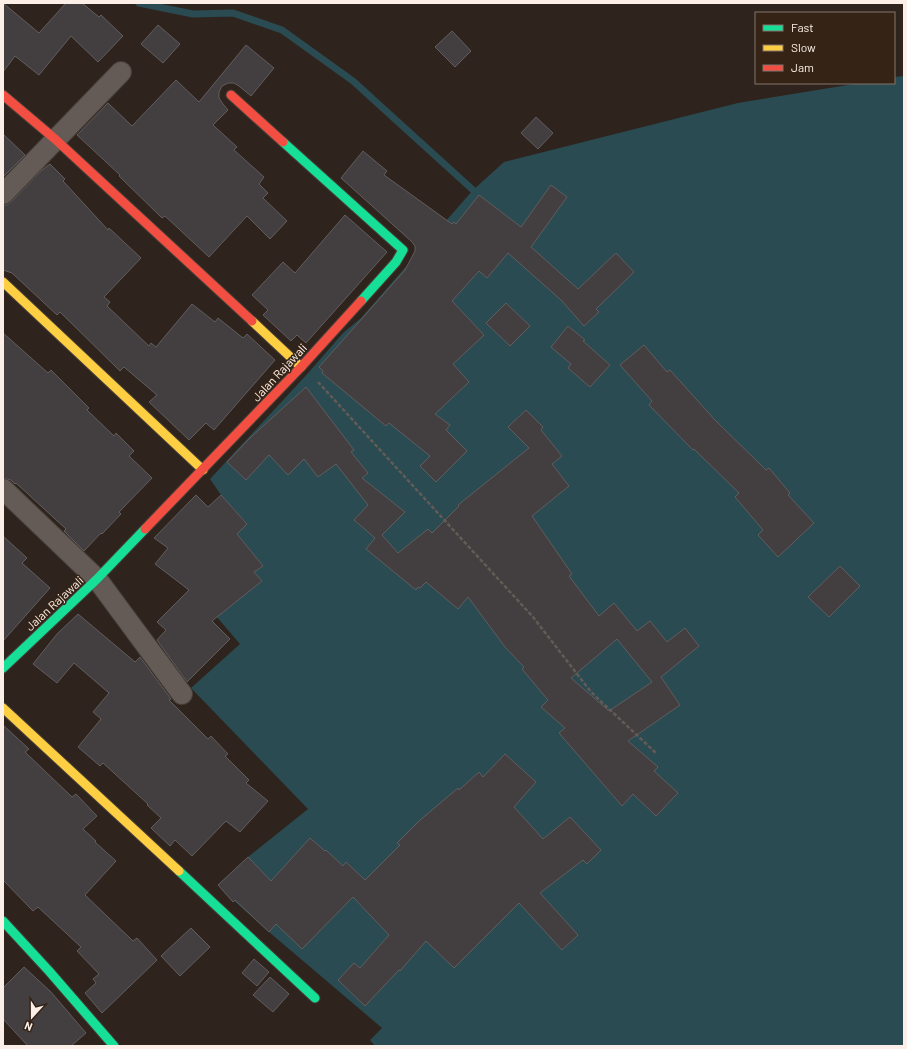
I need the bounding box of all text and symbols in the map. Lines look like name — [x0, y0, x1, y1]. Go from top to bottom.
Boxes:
legend — [755, 12, 895, 84]
text: Fast — [791, 20, 814, 34]
text: Slow — [791, 40, 816, 54]
text: Jam — [791, 60, 814, 74]
street label: Jalan Rajawali — [249, 340, 309, 404]
street label: Jalan Rajawali — [22, 573, 86, 633]
north arrow — [12, 997, 52, 1037]
text: N — [22, 1019, 34, 1034]

